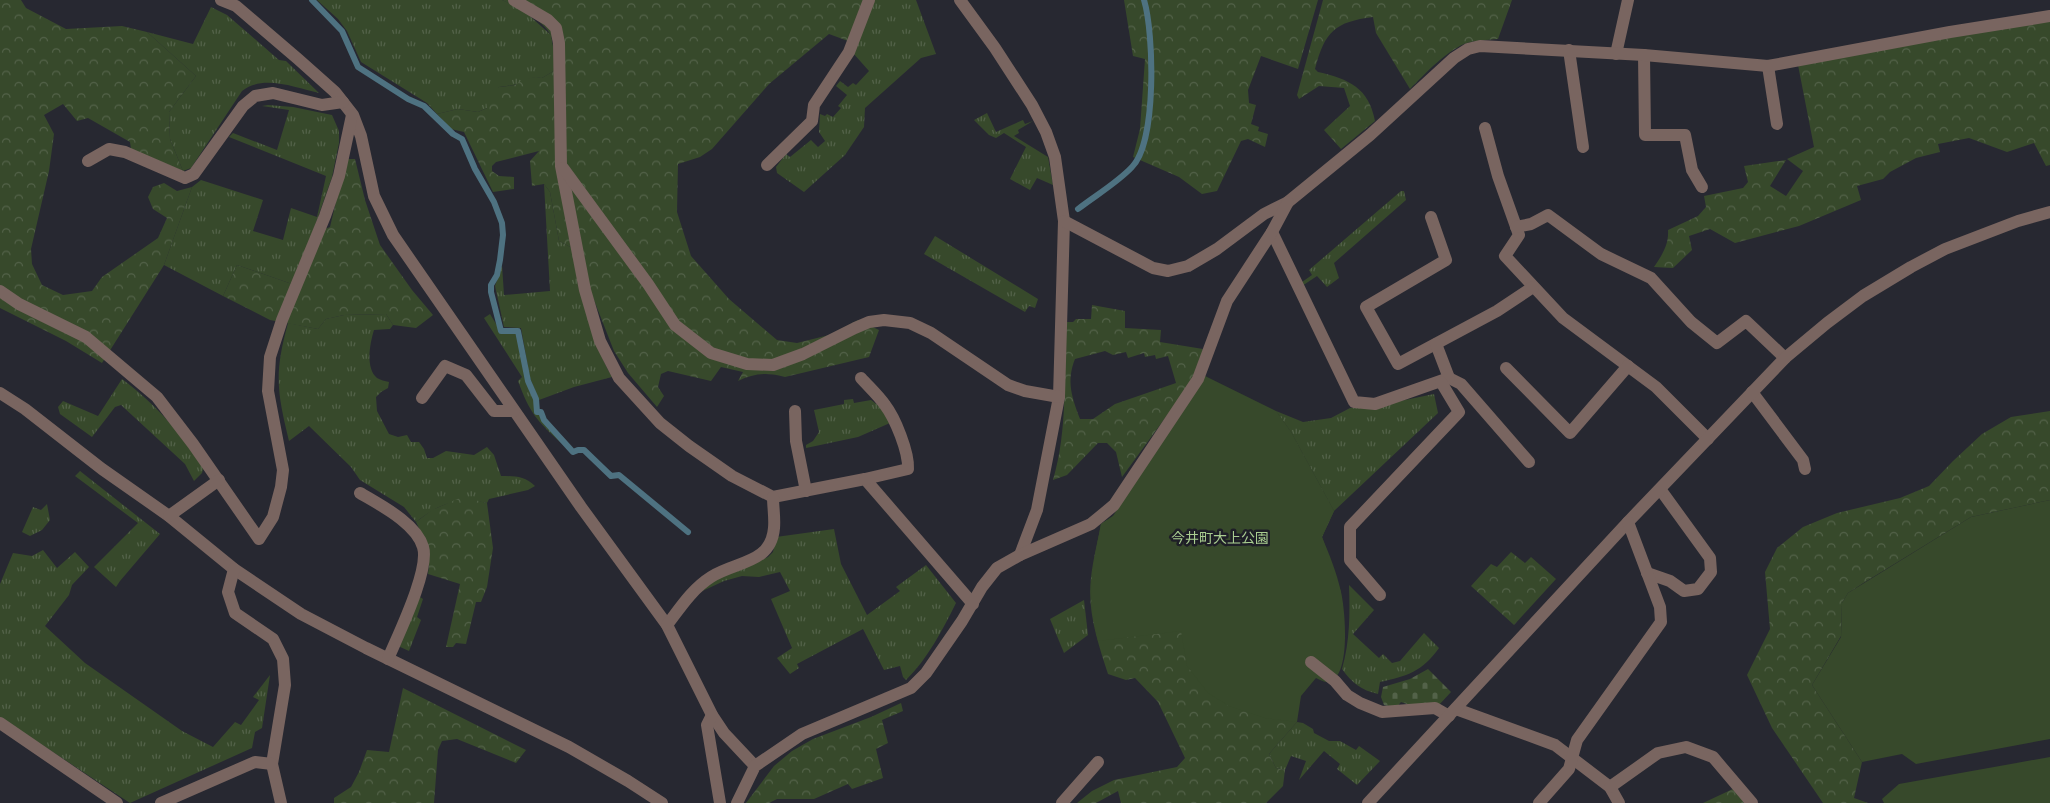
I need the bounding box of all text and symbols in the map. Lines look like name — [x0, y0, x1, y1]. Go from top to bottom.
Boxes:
park label: 今井町大上公園 — [1171, 528, 1269, 547]

